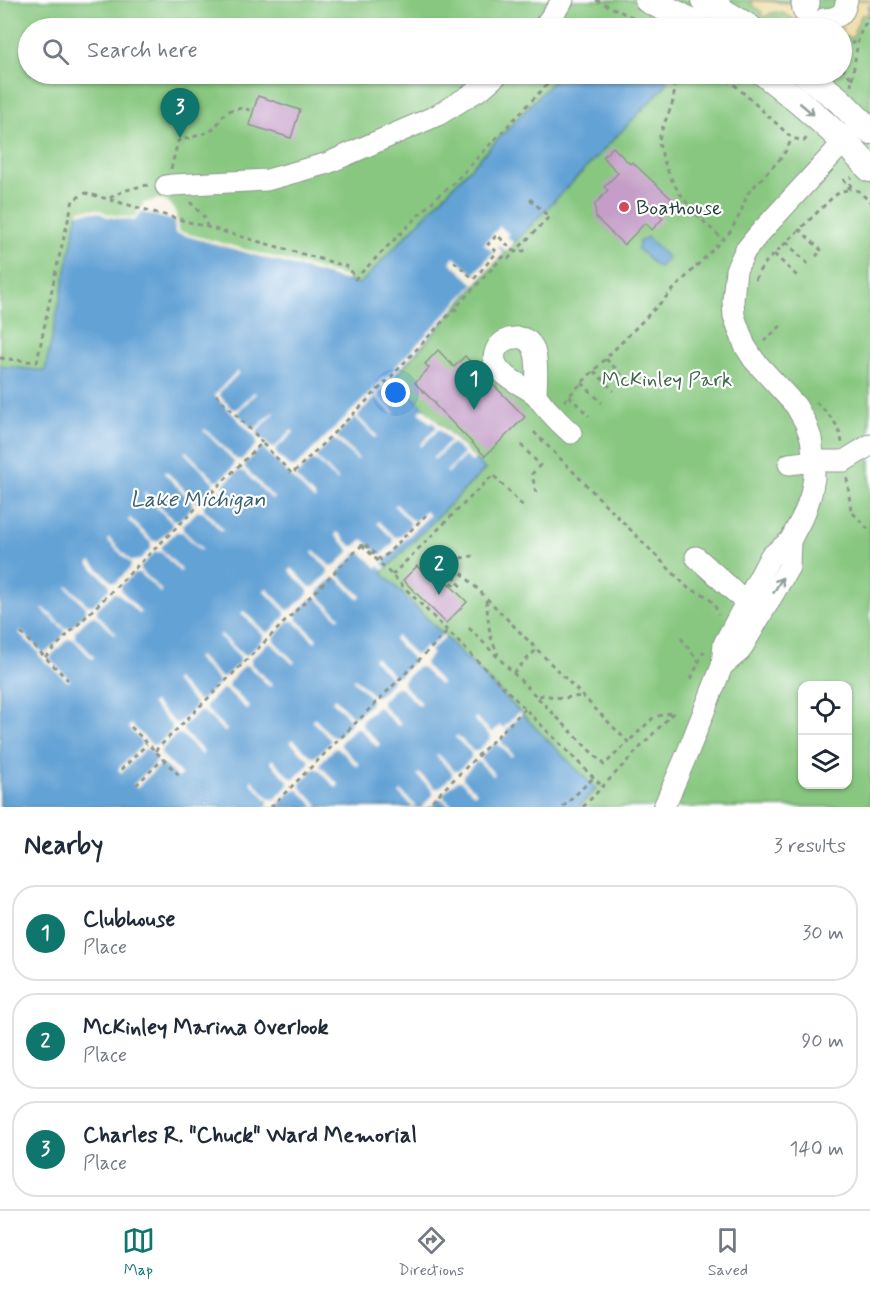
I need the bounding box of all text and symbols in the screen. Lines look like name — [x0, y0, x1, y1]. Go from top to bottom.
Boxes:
search box — [18, 18, 852, 84]
icon: search — [39, 35, 72, 68]
text: Search here — [87, 37, 198, 65]
pin: 3 — [160, 88, 200, 138]
one-way arrow — [799, 102, 815, 115]
place label: Boathouse — [636, 194, 722, 222]
marker: Boathouse — [617, 200, 631, 214]
pin: 1 — [454, 360, 494, 410]
park label: McKinley Park — [602, 366, 732, 394]
your location — [381, 378, 410, 407]
water label: Lake Michigan — [130, 486, 266, 515]
pin: 2 — [420, 546, 458, 595]
one-way arrow — [773, 577, 785, 594]
map controls — [798, 681, 852, 789]
button: locate — [798, 681, 852, 735]
button: layers — [798, 735, 852, 789]
text: Nearby — [24, 829, 103, 863]
text: 3 results — [774, 833, 846, 860]
text: Clubhouse — [83, 906, 175, 934]
text: 1 — [41, 920, 50, 947]
text: 30 m — [802, 920, 844, 947]
text: Place — [83, 934, 127, 961]
text: McKinley Marina Overlook — [83, 1014, 329, 1042]
text: 2 — [41, 1028, 50, 1055]
text: 90 m — [801, 1028, 844, 1055]
text: Place — [83, 1042, 127, 1069]
text: Charles R. "Chuck" Ward Memorial — [83, 1122, 417, 1150]
text: 3 — [41, 1136, 50, 1163]
text: 140 m — [790, 1136, 844, 1163]
text: Place — [83, 1150, 127, 1177]
tab: Map — [122, 1224, 155, 1281]
tab: Directions — [398, 1224, 464, 1281]
tab: Saved — [708, 1224, 748, 1281]

